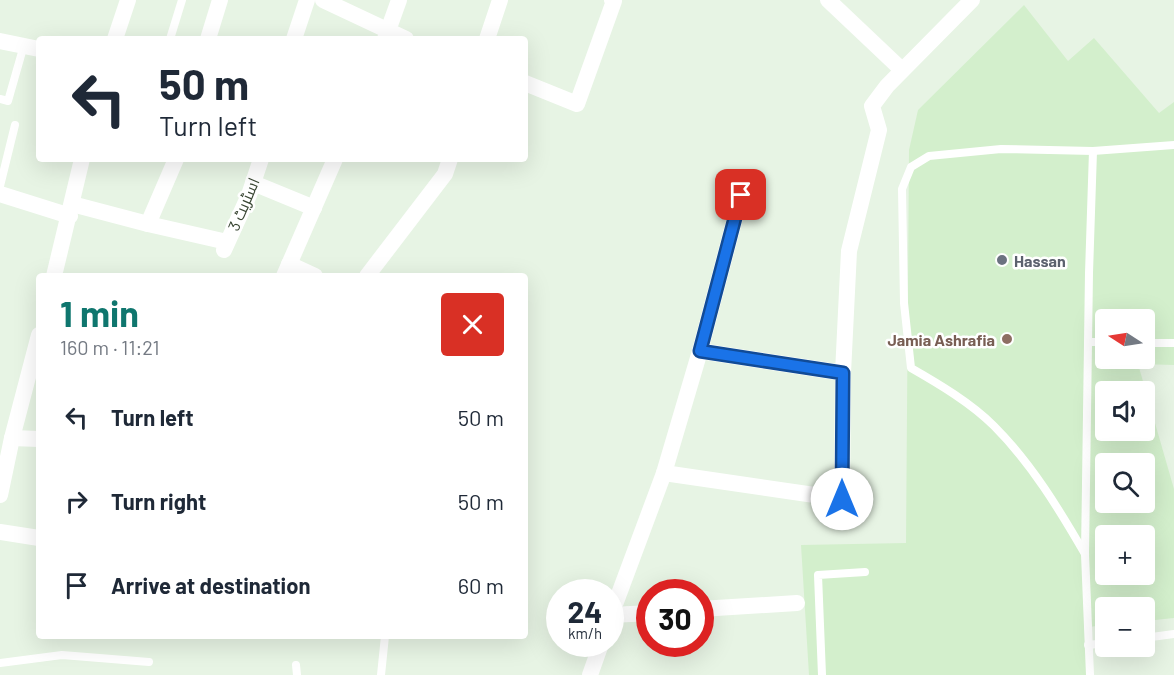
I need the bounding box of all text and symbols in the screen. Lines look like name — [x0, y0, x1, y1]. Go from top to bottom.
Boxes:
text: 50 m — [159, 58, 249, 108]
icon: left — [60, 60, 138, 138]
text: Turn left — [159, 109, 257, 141]
pin — [715, 169, 766, 220]
street label: اسٹریٹ 3 — [223, 175, 264, 234]
icon: arrive — [724, 178, 757, 211]
place label: Hassan — [1014, 251, 1066, 270]
marker: Hassan — [995, 253, 1009, 267]
text: 1 min — [60, 291, 139, 334]
button: close — [441, 293, 504, 356]
north arrow — [1095, 309, 1155, 369]
map controls — [1095, 309, 1155, 657]
place label: Jamia Ashrafia — [887, 330, 995, 349]
marker: Jamia Ashrafia — [1000, 332, 1014, 346]
text: 160 m · 11:21 — [60, 335, 160, 359]
button: sound — [1095, 381, 1155, 441]
icon: left — [60, 401, 93, 434]
text: Turn left — [111, 404, 194, 430]
text: 50 m — [458, 404, 504, 430]
button: search — [1095, 453, 1155, 513]
position arrow — [810, 467, 874, 531]
icon: right — [60, 485, 93, 518]
text: Turn right — [111, 488, 206, 514]
text: 50 m — [458, 488, 504, 514]
button: + — [1095, 525, 1155, 585]
icon: arrive — [60, 569, 93, 602]
text: Arrive at destination — [111, 572, 310, 598]
text: 60 m — [458, 572, 504, 598]
speed limit sign: 30 — [636, 579, 714, 657]
text: 24 — [568, 593, 602, 629]
button: − — [1095, 597, 1155, 657]
text: km/h — [568, 624, 602, 642]

